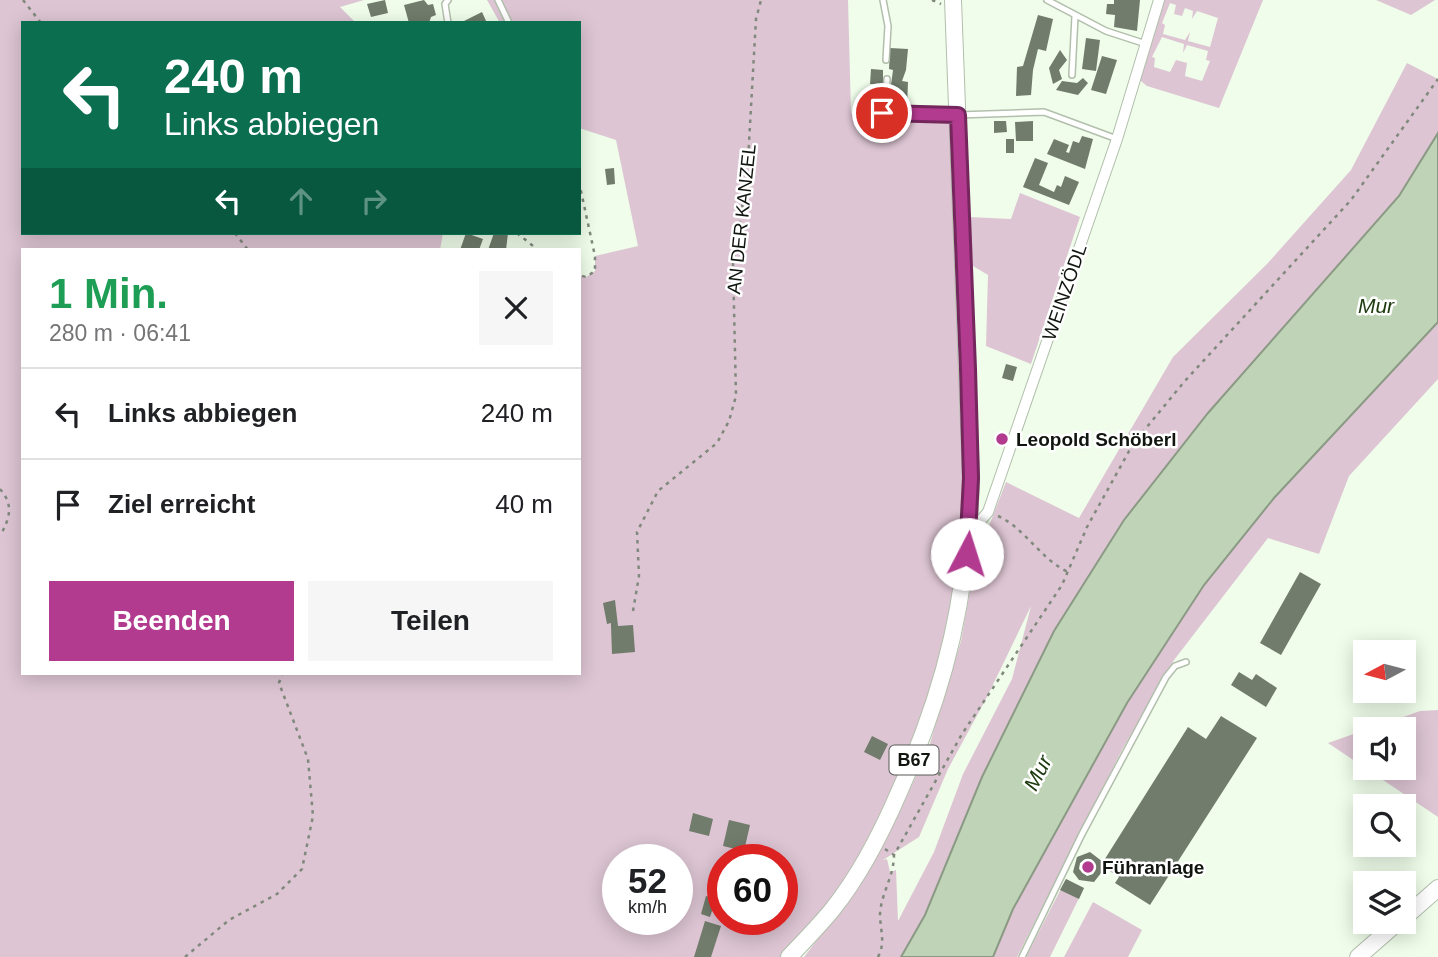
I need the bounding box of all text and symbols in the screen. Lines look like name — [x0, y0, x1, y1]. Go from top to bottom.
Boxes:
icon: left — [49, 49, 140, 140]
text: 240 m — [164, 49, 303, 103]
pin — [852, 83, 912, 143]
icon: arrive — [863, 94, 901, 132]
text: Links abbiegen — [164, 106, 379, 142]
street label: AN DER KANZEL — [723, 143, 760, 295]
icon: left — [209, 182, 247, 220]
icon: ahead — [282, 182, 320, 220]
icon: right — [355, 182, 393, 220]
street label: WEINZÖDL — [1038, 241, 1091, 343]
text: 1 Min. — [49, 270, 168, 317]
button: close — [479, 271, 553, 345]
water label: Mur — [1358, 294, 1395, 317]
text: 280 m · 06:41 — [49, 320, 191, 346]
icon: left — [49, 395, 87, 433]
text: Links abbiegen — [108, 398, 297, 428]
text: 240 m — [481, 398, 553, 428]
place label: Leopold Schöberl — [1016, 429, 1176, 450]
marker: Leopold Schöberl — [994, 431, 1010, 447]
icon: arrive — [49, 486, 87, 524]
text: Ziel erreicht — [108, 489, 255, 519]
text: 40 m — [495, 489, 553, 519]
position arrow — [930, 517, 1004, 591]
button: Beenden — [49, 581, 294, 661]
button: Teilen — [308, 581, 553, 661]
north arrow — [1353, 640, 1416, 704]
map controls — [1353, 640, 1416, 934]
button: sound — [1353, 717, 1416, 780]
road number: B67 — [890, 746, 939, 774]
water label: Mur — [1019, 751, 1056, 794]
button: search — [1353, 794, 1416, 857]
speed limit sign: 60 — [707, 844, 798, 935]
place label: Führanlage — [1102, 857, 1204, 878]
marker: Führanlage — [1080, 859, 1096, 875]
text: 52 — [628, 861, 667, 900]
button: layers — [1353, 871, 1416, 934]
text: km/h — [628, 897, 667, 917]

